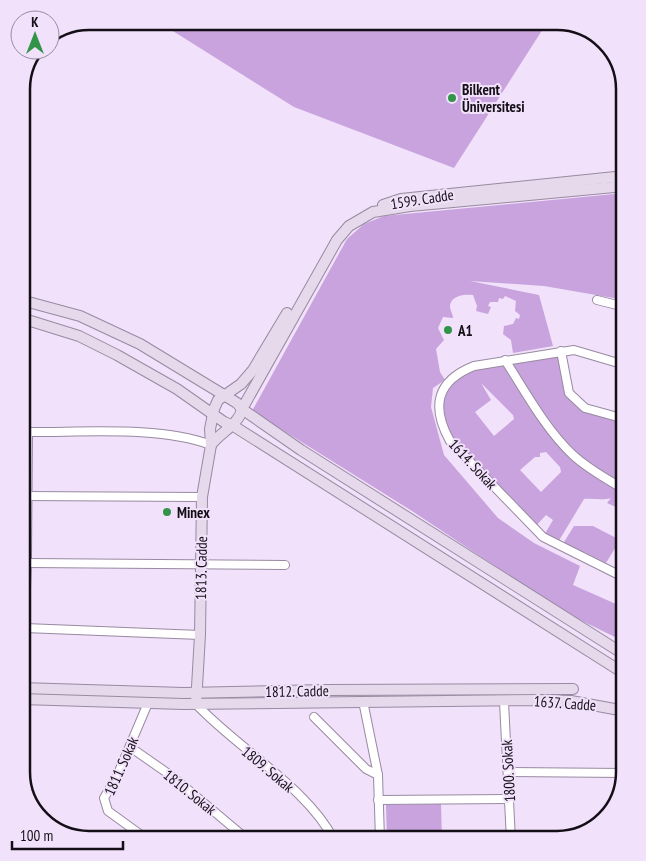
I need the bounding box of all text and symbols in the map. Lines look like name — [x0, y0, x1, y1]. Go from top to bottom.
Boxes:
north arrow — [10, 10, 60, 60]
text: K — [31, 13, 39, 31]
place label: Bilkent Üniversitesi — [462, 80, 525, 116]
marker: Bilkent Üniversitesi — [446, 92, 458, 104]
street label: 1599. Cadde — [389, 185, 455, 213]
place label: A1 — [457, 321, 473, 340]
marker: A1 — [442, 324, 454, 336]
street label: 1614. Sokak — [445, 435, 501, 493]
place label: Minex — [177, 503, 210, 522]
marker: Minex — [161, 506, 173, 518]
street label: 1813. Cadde — [191, 536, 211, 600]
street label: 1812. Cadde — [265, 681, 329, 701]
street label: 1637. Cadde — [533, 691, 597, 715]
street label: 1811. Sokak — [100, 733, 142, 798]
street label: 1800. Sokak — [497, 739, 519, 803]
street label: 1809. Sokak — [238, 742, 298, 796]
street label: 1810. Sokak — [160, 765, 220, 819]
scale bar — [12, 818, 124, 850]
text: 100 m — [20, 826, 53, 845]

